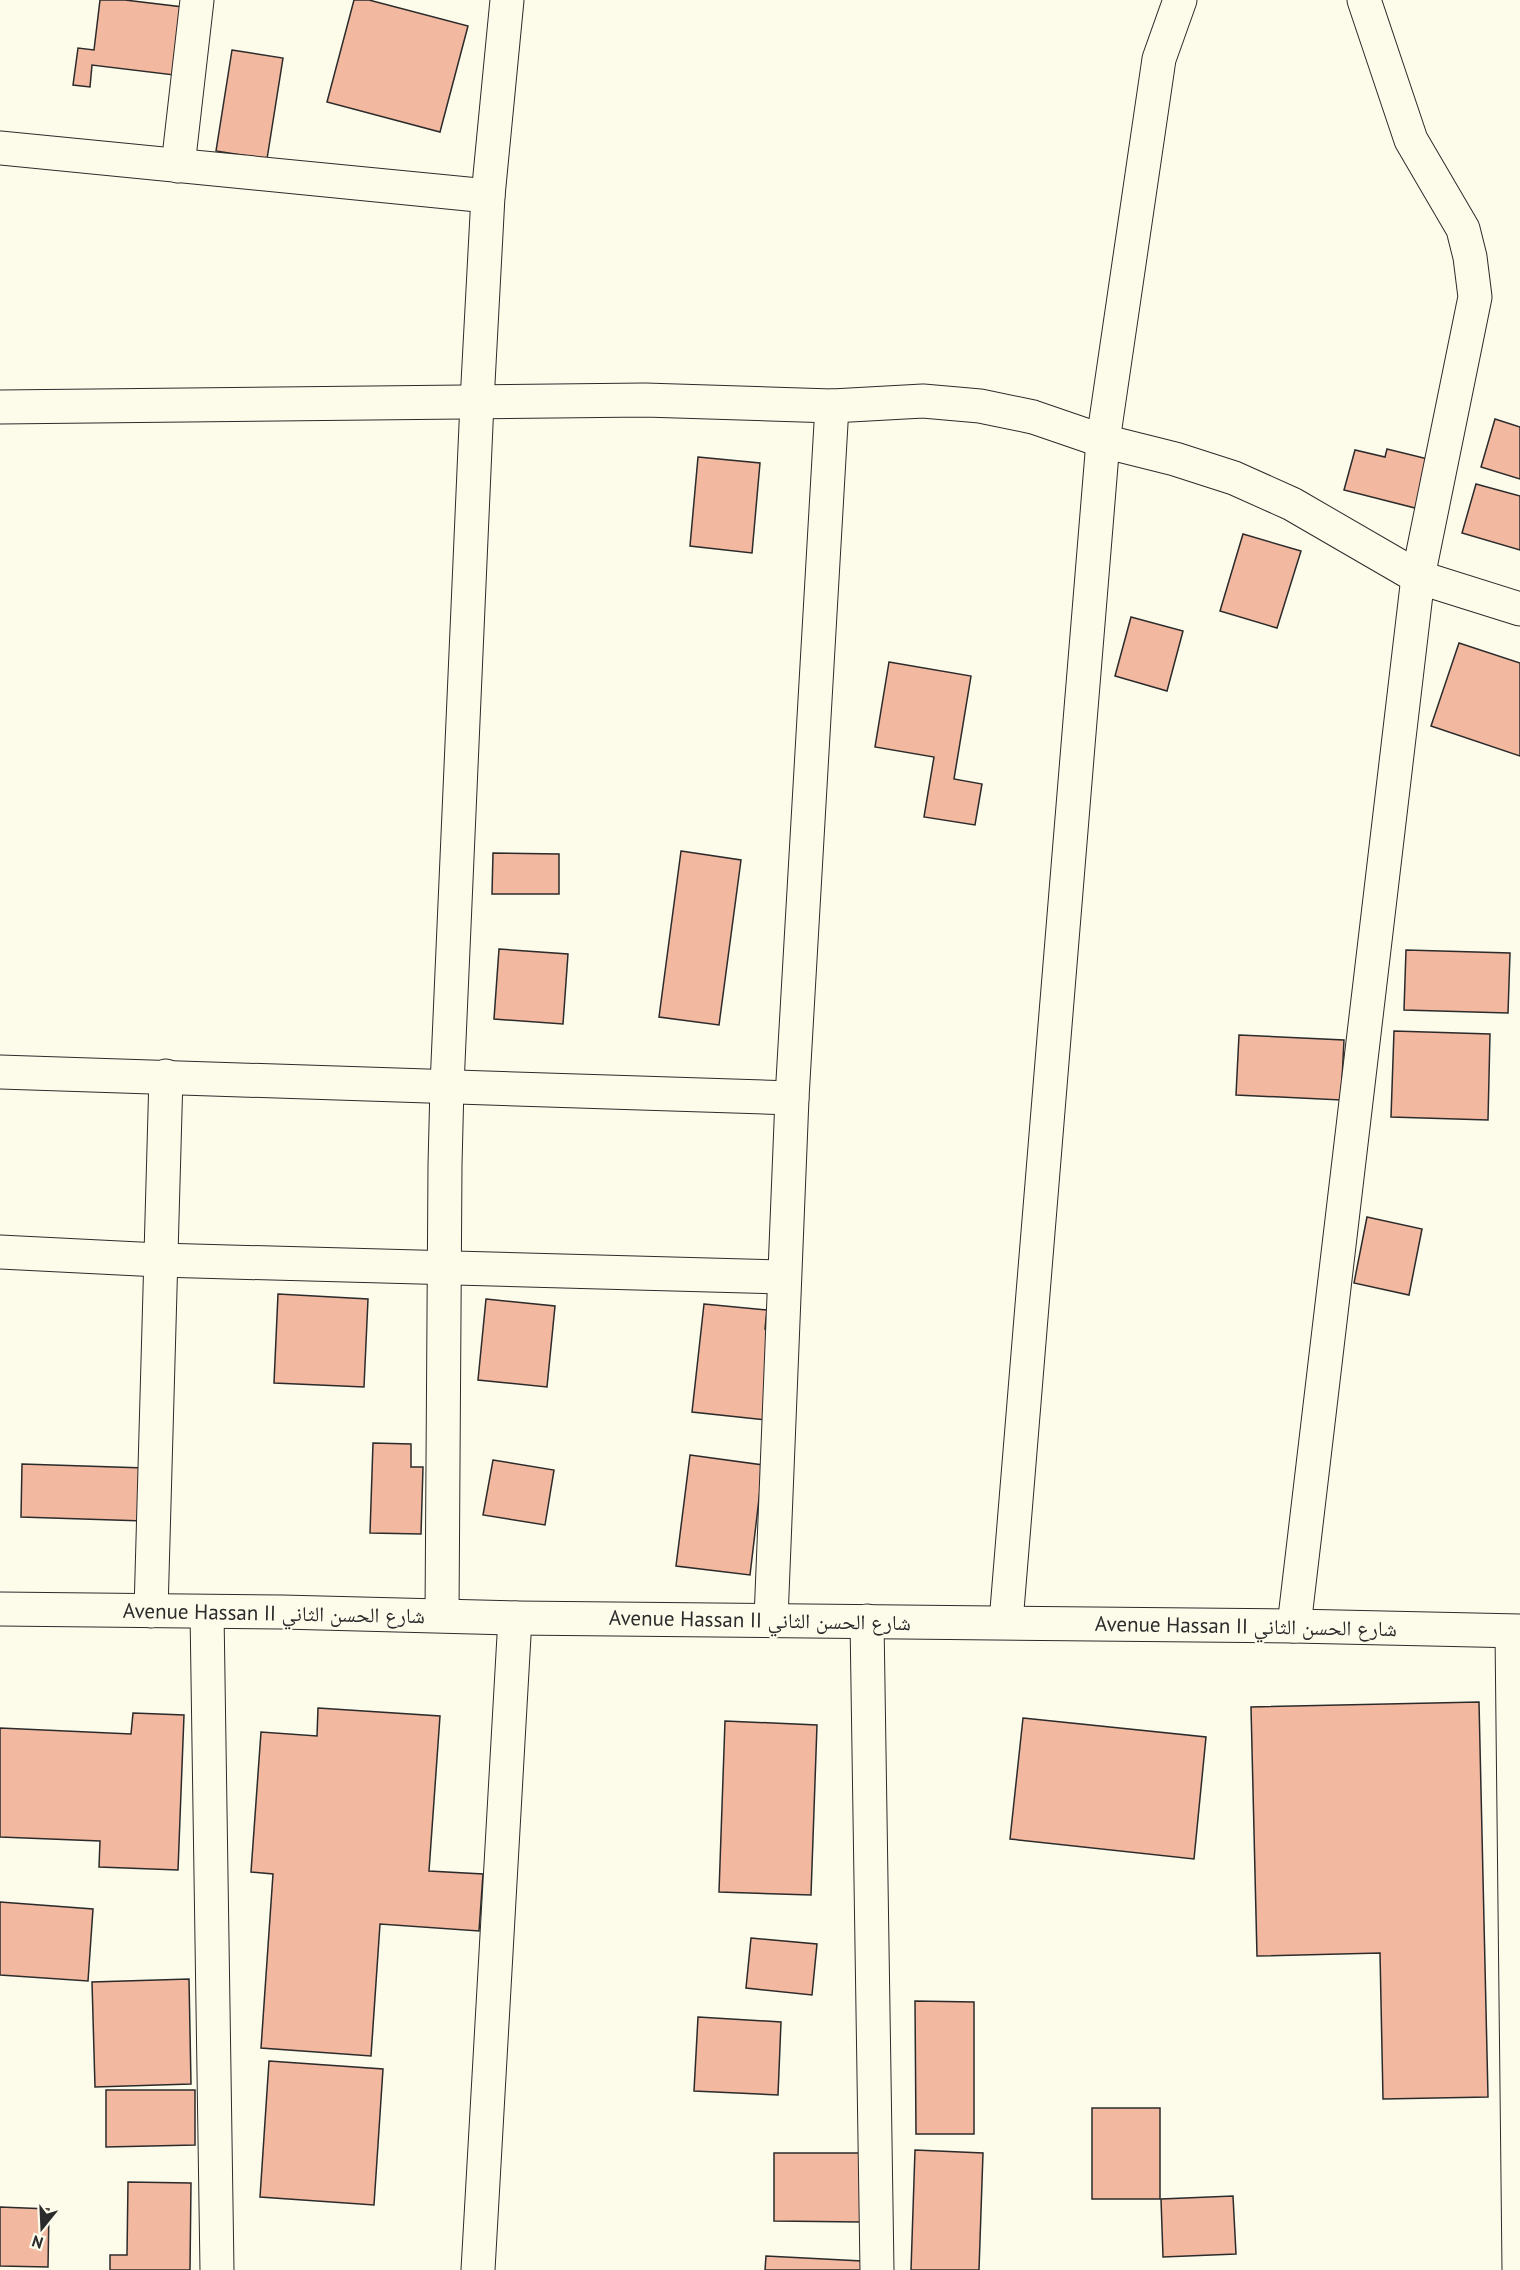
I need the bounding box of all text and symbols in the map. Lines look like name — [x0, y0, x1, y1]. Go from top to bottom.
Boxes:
street label: Avenue Hassan II شارع الحسن الثاني — [123, 1597, 425, 1632]
street label: Avenue Hassan II شارع الحسن الثاني — [609, 1604, 911, 1639]
street label: Avenue Hassan II شارع الحسن الثاني — [1095, 1610, 1397, 1645]
north arrow — [12, 2198, 72, 2258]
text: N — [29, 2231, 45, 2253]

